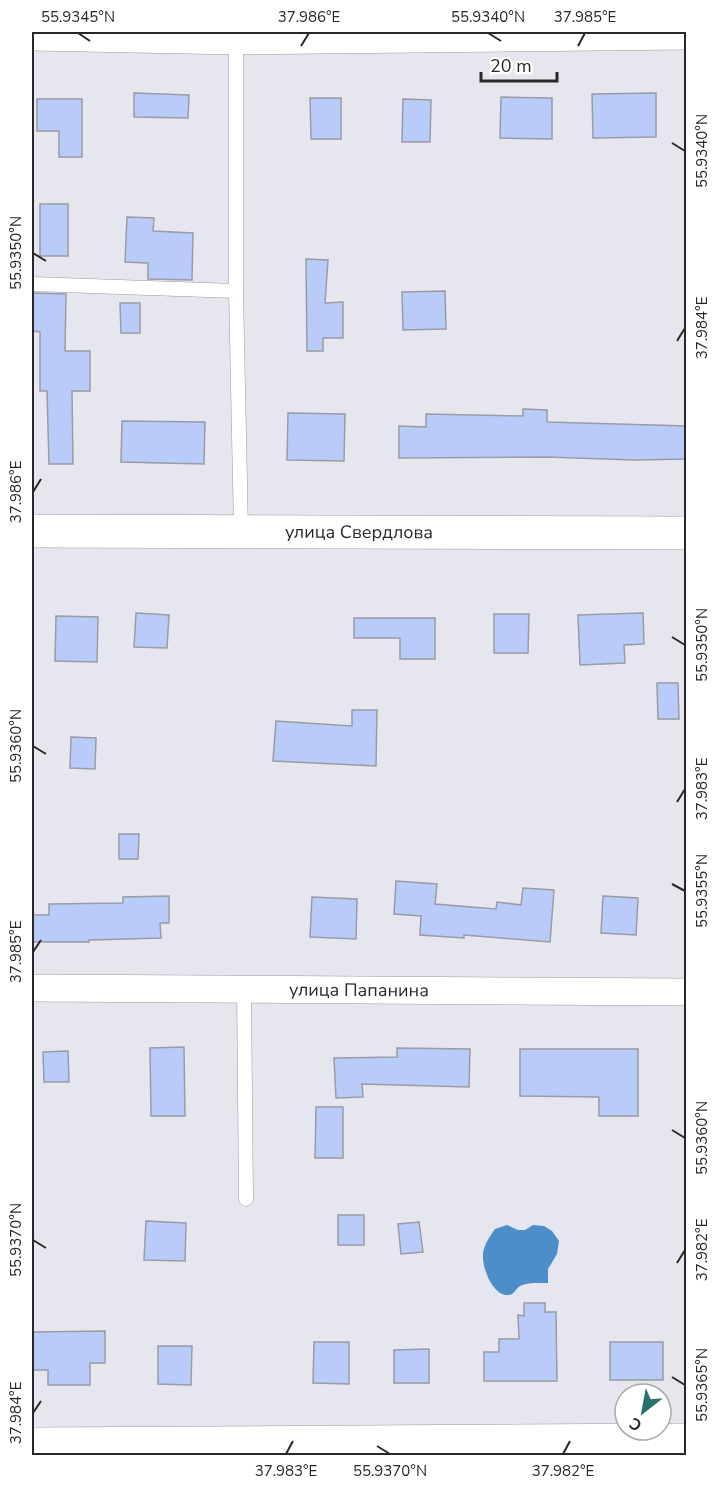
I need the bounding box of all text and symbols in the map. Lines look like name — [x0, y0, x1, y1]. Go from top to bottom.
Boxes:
text: 55.9345°N — [41, 7, 115, 27]
text: 37.986°E — [278, 7, 340, 27]
text: 55.9340°N — [451, 7, 525, 27]
text: 37.985°E — [554, 7, 616, 27]
scale bar — [481, 45, 558, 83]
text: 20 m — [490, 54, 532, 78]
text: 55.9340°N — [692, 114, 712, 188]
text: 55.9350°N — [6, 216, 26, 290]
text: 37.984°E — [692, 297, 712, 359]
text: 37.986°E — [6, 461, 26, 523]
street label: улица Свердлова — [285, 520, 433, 544]
text: 55.9350°N — [692, 608, 712, 682]
text: 55.9360°N — [6, 709, 26, 783]
text: 37.983°E — [692, 758, 712, 820]
text: 55.9355°N — [692, 854, 712, 928]
text: 37.985°E — [6, 921, 26, 983]
street label: улица Папанина — [289, 978, 429, 1002]
text: 55.9360°N — [692, 1101, 712, 1175]
text: 55.9370°N — [6, 1203, 26, 1277]
text: 37.982°E — [692, 1219, 712, 1281]
text: 55.9365°N — [692, 1348, 712, 1422]
text: 37.984°E — [6, 1382, 26, 1444]
north arrow — [613, 1382, 673, 1442]
text: С — [625, 1412, 646, 1436]
text: 37.983°E — [255, 1461, 317, 1481]
text: 55.9370°N — [353, 1461, 427, 1481]
text: 37.982°E — [532, 1461, 594, 1481]

